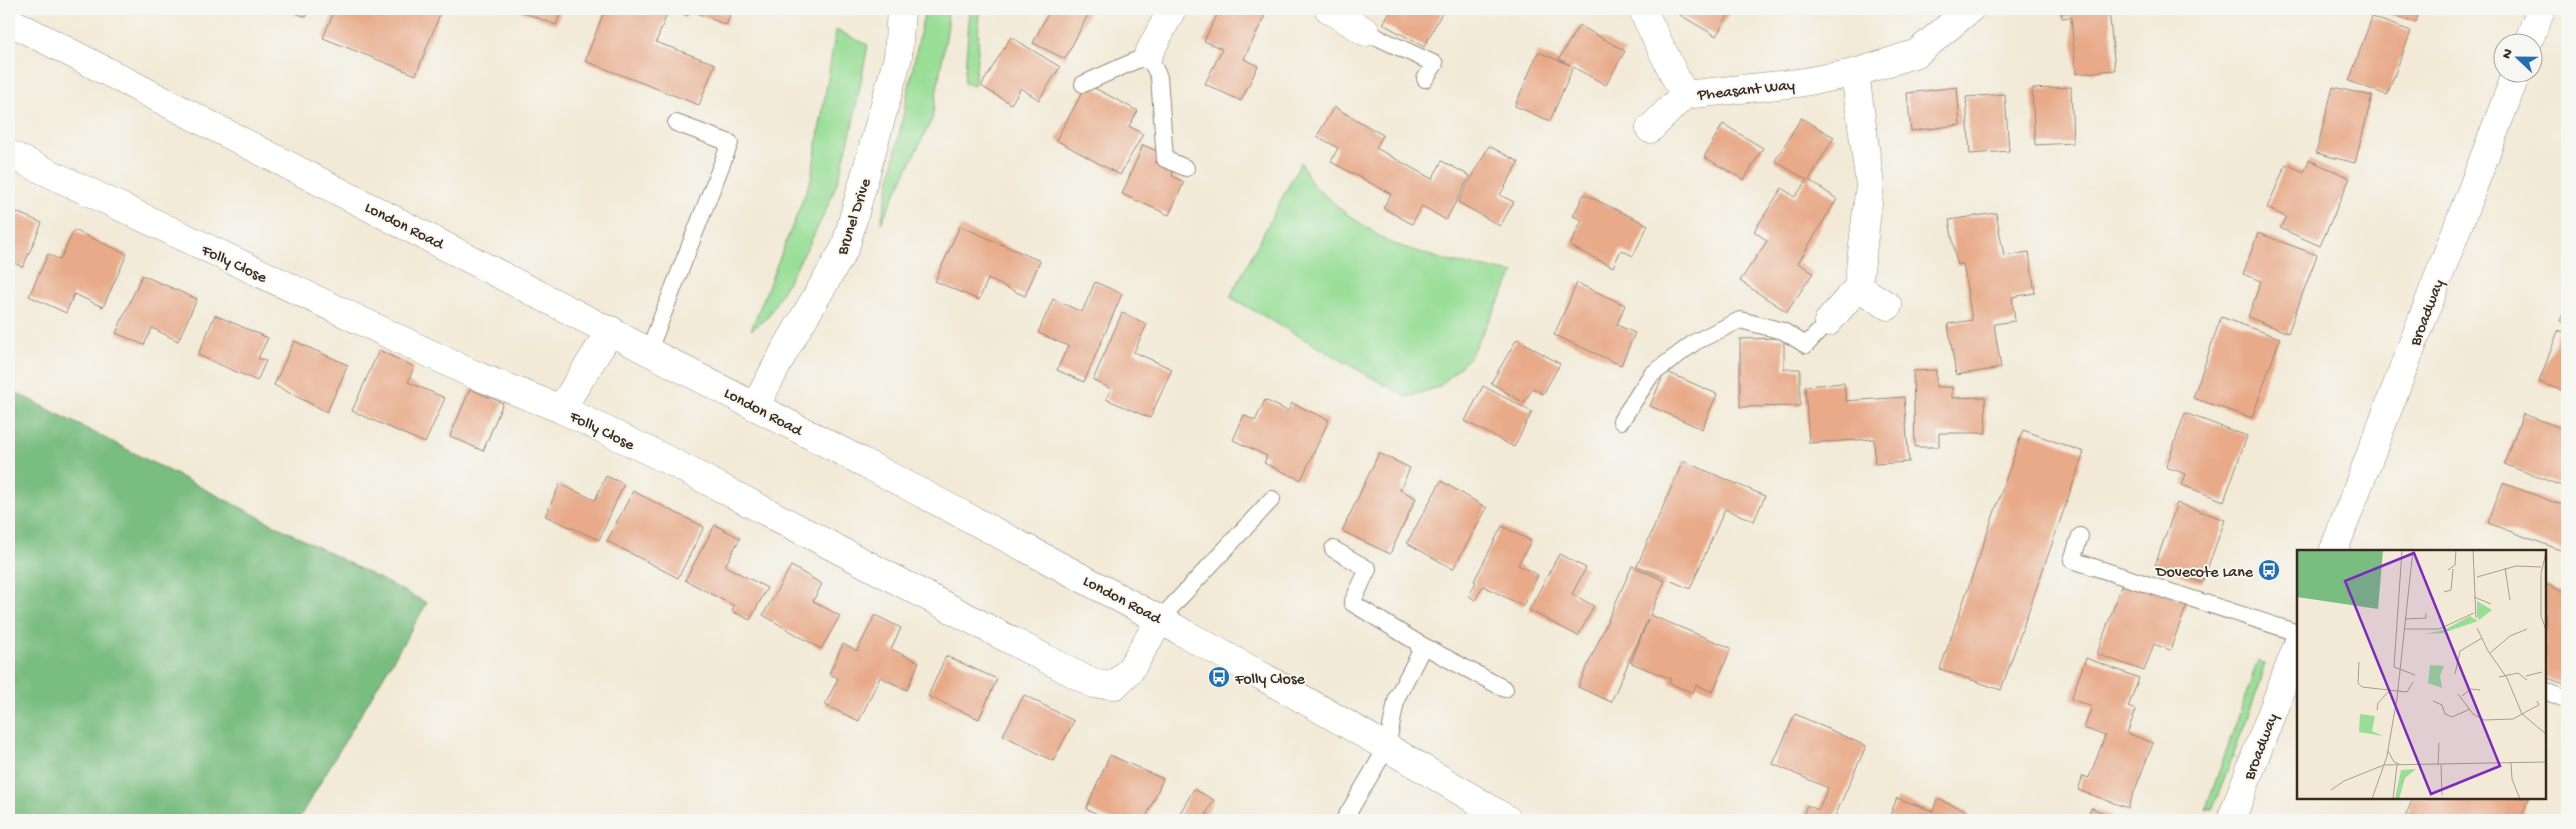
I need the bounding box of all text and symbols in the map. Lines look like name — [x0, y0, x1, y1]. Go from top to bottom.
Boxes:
north arrow — [2494, 32, 2544, 82]
text: N — [2499, 47, 2518, 61]
street label: Pheasant Way — [1696, 77, 1796, 106]
street label: Brunel Drive — [834, 176, 877, 259]
street label: London Road — [361, 199, 447, 256]
street label: Folly Close — [197, 241, 270, 289]
street label: Broadway — [2407, 277, 2450, 350]
street label: London Road — [720, 385, 806, 442]
street label: Folly Close — [565, 408, 638, 456]
inset map — [2297, 550, 2546, 799]
bus stop icon: Dovecote Lane — [2257, 558, 2281, 582]
place label: Dovecote Lane — [2155, 564, 2254, 583]
street label: London Road — [1079, 573, 1165, 630]
bus stop icon: Folly Close — [1207, 665, 1231, 689]
place label: Folly Close — [1234, 671, 1306, 690]
street label: Broadway — [2241, 711, 2284, 784]

